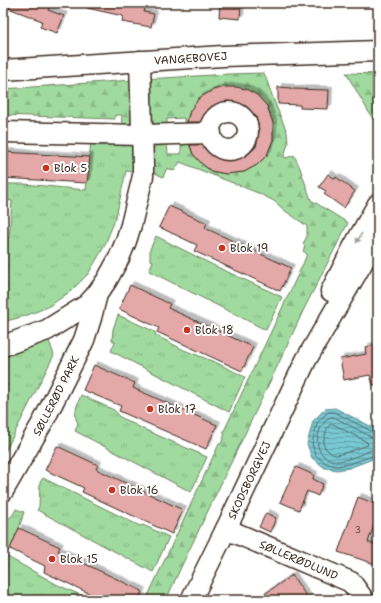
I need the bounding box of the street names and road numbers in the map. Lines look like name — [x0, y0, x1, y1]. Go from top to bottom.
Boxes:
street label: VANGEBOVEJ — [154, 48, 228, 68]
street label: SØLLERØD PARK — [29, 353, 82, 439]
street label: SKODSBORGVEJ — [224, 438, 274, 522]
street label: SØLLERØDLUND — [257, 536, 340, 583]

